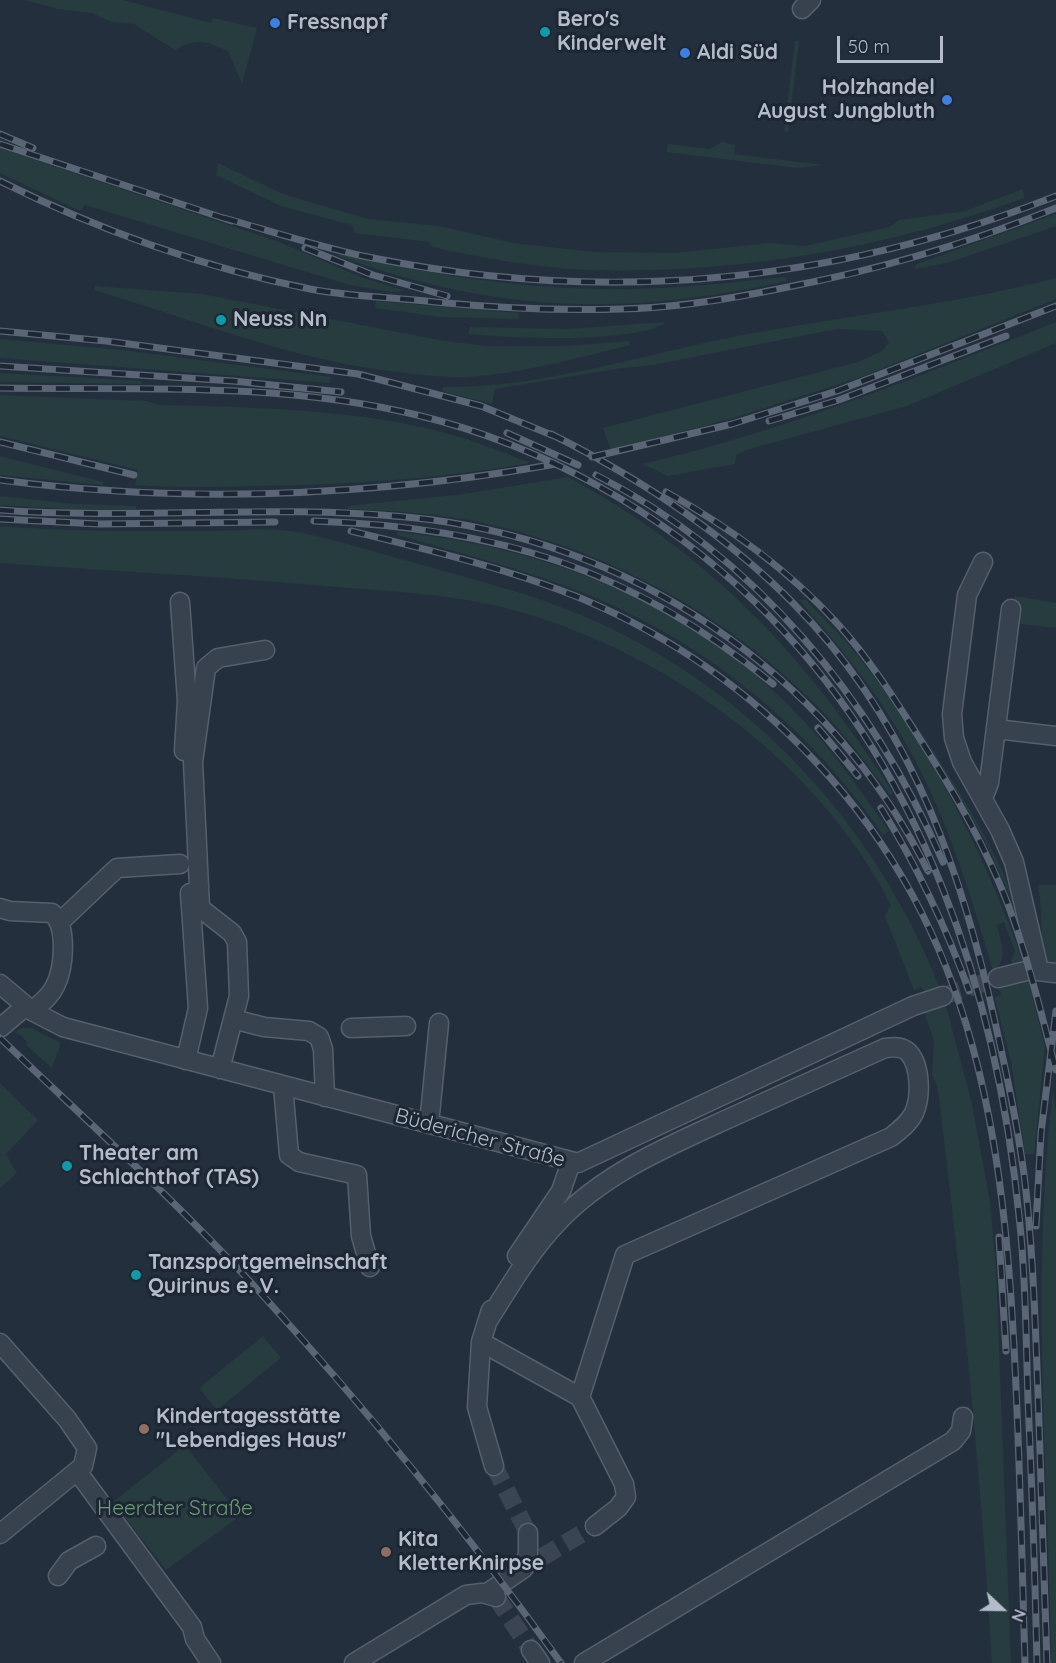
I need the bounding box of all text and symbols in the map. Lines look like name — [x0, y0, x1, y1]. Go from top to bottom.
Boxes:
place label: Bero's Kinderwelt — [557, 7, 667, 57]
place label: Fressnapf — [287, 10, 388, 36]
marker: Fressnapf — [268, 16, 282, 30]
scale bar — [840, 24, 946, 62]
marker: Bero's Kinderwelt — [538, 25, 552, 39]
text: 50 m — [848, 35, 890, 58]
place label: Aldi Süd — [697, 40, 778, 66]
marker: Aldi Süd — [678, 46, 692, 60]
place label: Holzhandel August Jungbluth — [758, 75, 935, 125]
marker: Holzhandel August Jungbluth — [940, 93, 954, 107]
place label: Neuss Nn — [233, 307, 327, 333]
marker: Neuss Nn — [214, 313, 228, 327]
street label: Büdericher Straße — [392, 1103, 568, 1173]
place label: Theater am Schlachthof (TAS) — [79, 1141, 259, 1191]
marker: Theater am Schlachthof (TAS) — [60, 1159, 74, 1173]
place label: Tanzsportgemeinschaft Quirinus e. V. — [148, 1250, 388, 1300]
marker: Tanzsportgemeinschaft Quirinus e. V. — [129, 1268, 143, 1282]
place label: Kindertagesstätte "Lebendiges Haus" — [156, 1404, 346, 1454]
marker: Kindertagesstätte "Lebendiges Haus" — [137, 1422, 151, 1436]
park label: Heerdter Straße — [97, 1496, 253, 1522]
place label: Kita KletterKnirpse — [398, 1527, 544, 1577]
marker: Kita KletterKnirpse — [379, 1545, 393, 1559]
north arrow — [972, 1579, 1032, 1639]
text: N — [1007, 1607, 1030, 1625]

